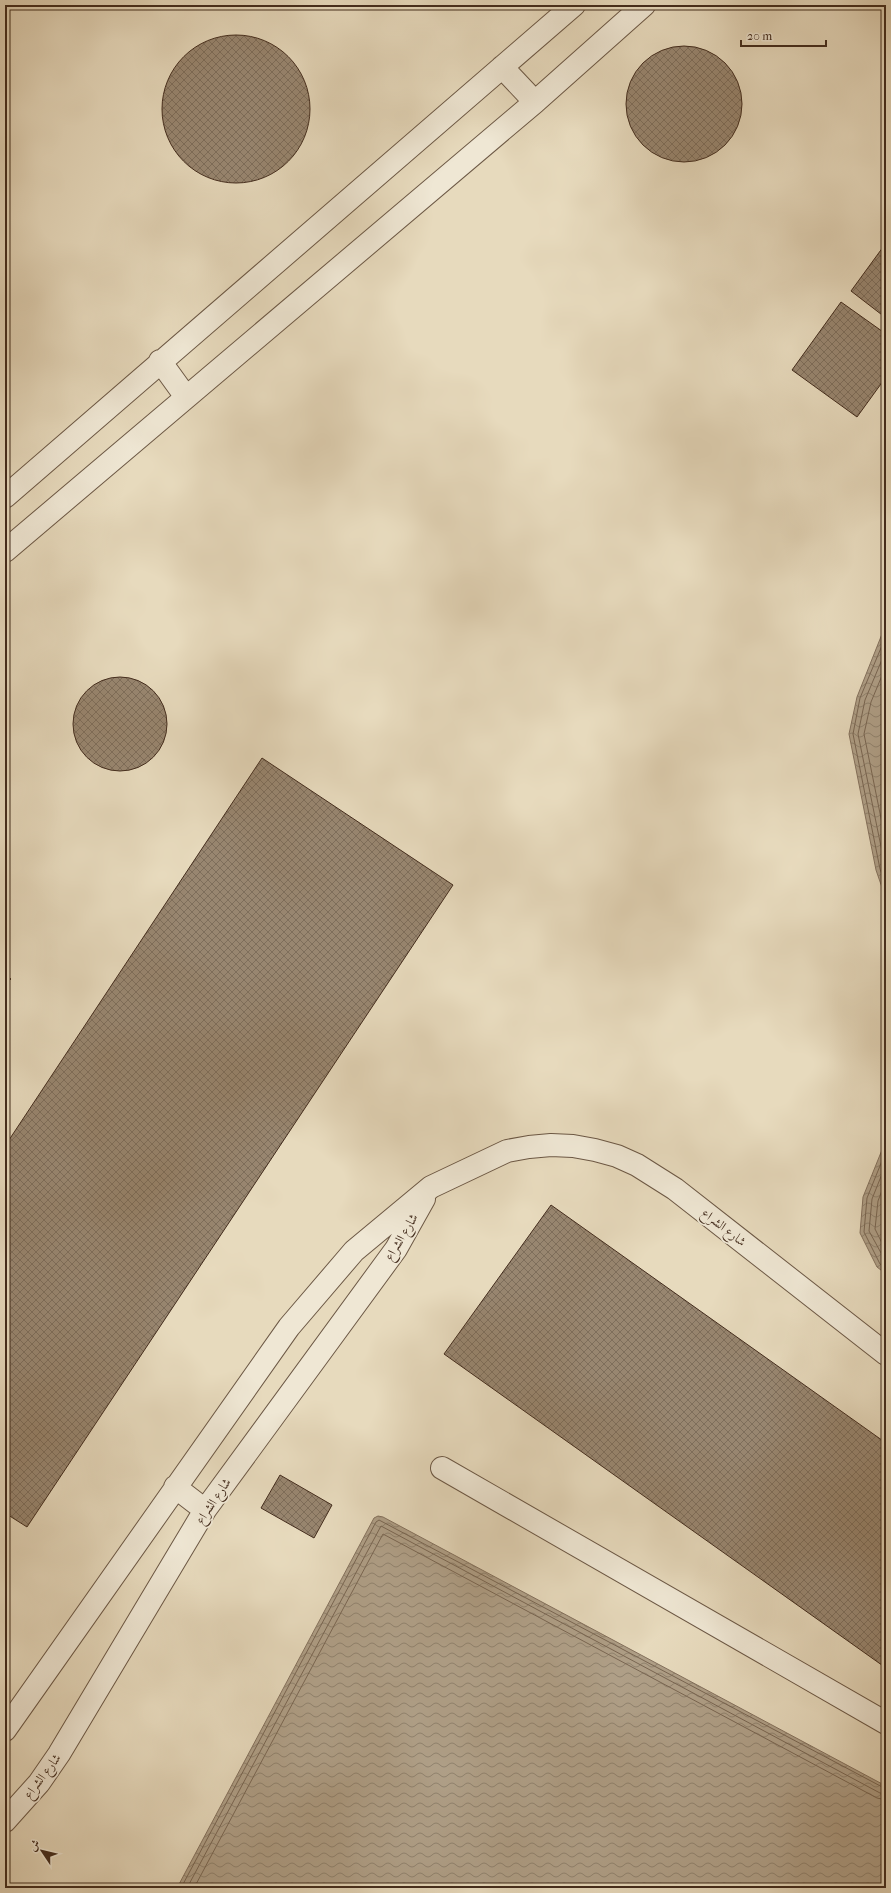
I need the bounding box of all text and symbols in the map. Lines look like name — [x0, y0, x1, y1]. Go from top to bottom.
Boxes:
scale bar — [741, 22, 826, 48]
text: 20 m — [747, 29, 772, 43]
street label: شارع الشراع — [696, 1205, 749, 1252]
street label: شارع الشراع — [381, 1211, 424, 1265]
street label: شارع الشراع — [192, 1475, 237, 1529]
street label: شارع الشراع — [20, 1751, 67, 1804]
north arrow — [22, 1831, 62, 1871]
text: ش — [26, 1837, 43, 1854]

